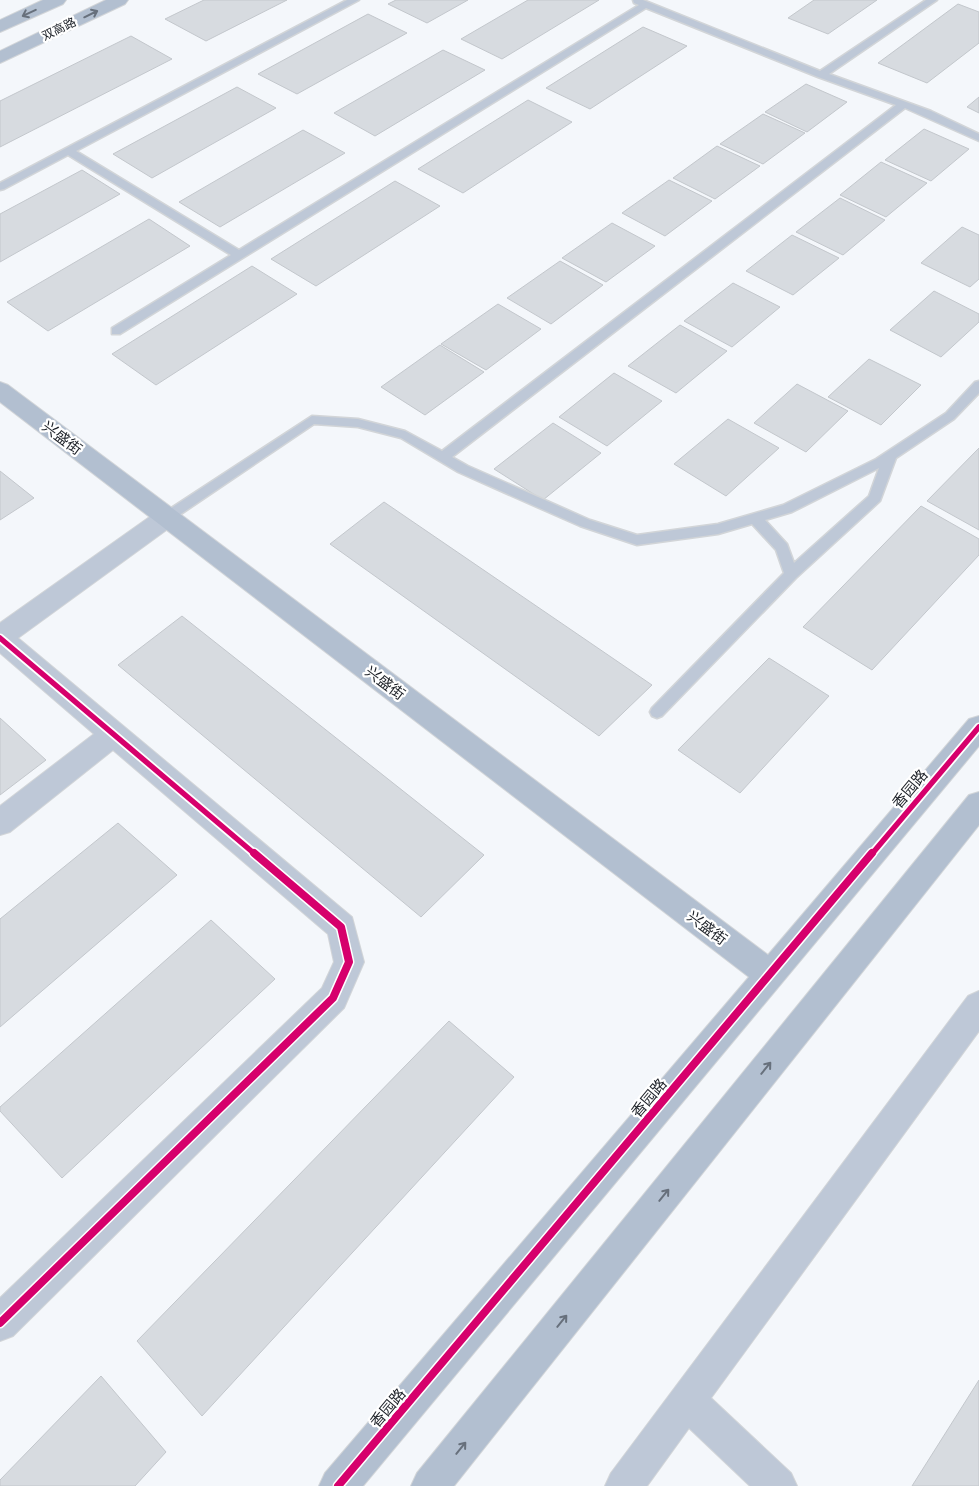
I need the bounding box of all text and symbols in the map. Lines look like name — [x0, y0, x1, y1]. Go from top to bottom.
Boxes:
one-way arrow — [21, 9, 36, 19]
one-way arrow — [83, 9, 98, 18]
street label: 双高路 — [40, 15, 79, 45]
street label: 兴盛街 — [37, 417, 85, 460]
street label: 兴盛街 — [360, 662, 408, 705]
street label: 香园路 — [889, 767, 933, 813]
street label: 兴盛街 — [682, 907, 730, 950]
one-way arrow — [761, 1062, 772, 1075]
street label: 香园路 — [628, 1076, 672, 1122]
one-way arrow — [659, 1189, 670, 1202]
one-way arrow — [557, 1315, 568, 1328]
street label: 香园路 — [367, 1386, 411, 1432]
one-way arrow — [455, 1442, 466, 1455]

